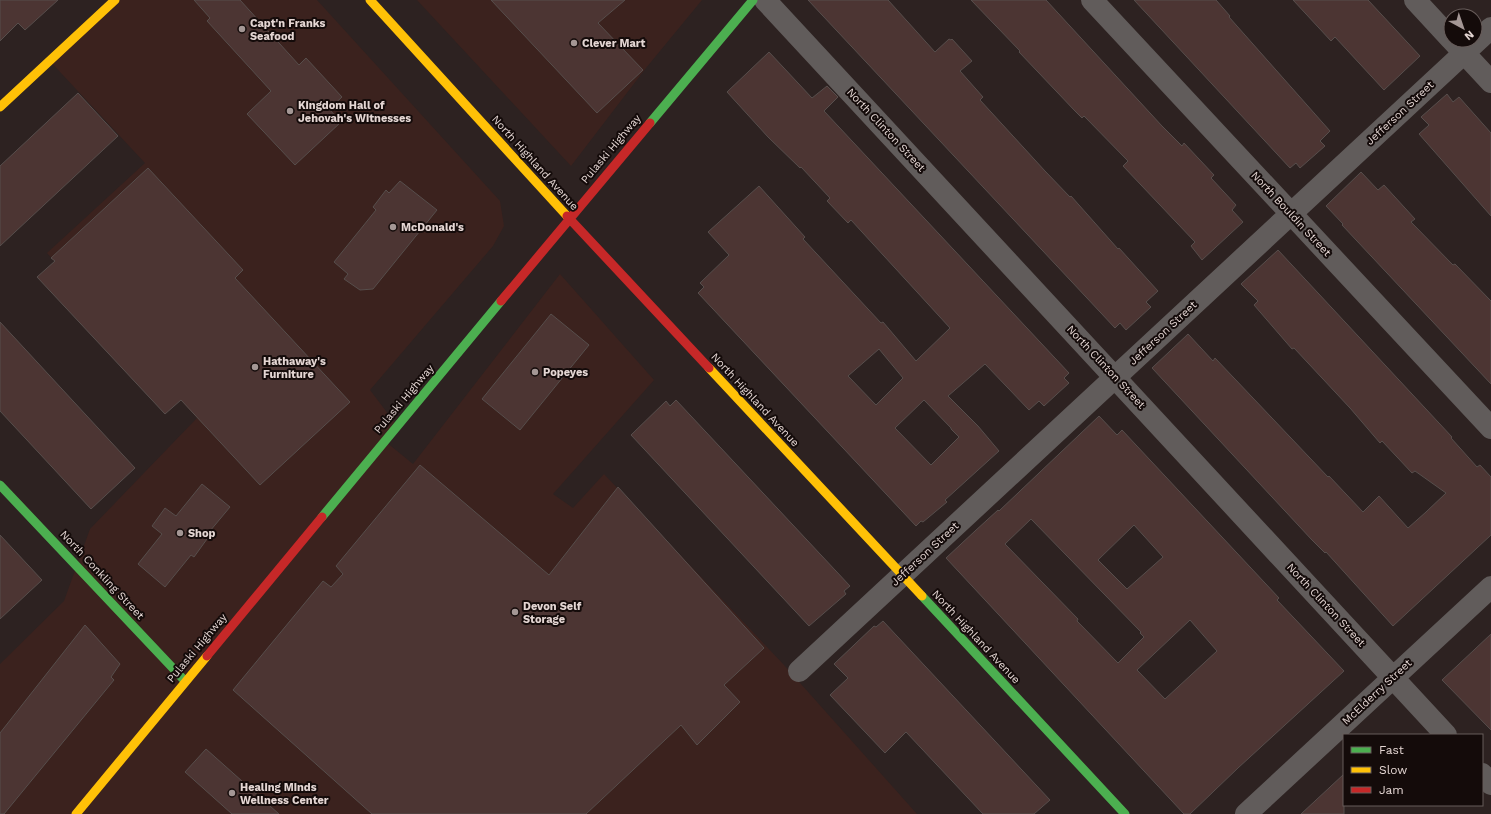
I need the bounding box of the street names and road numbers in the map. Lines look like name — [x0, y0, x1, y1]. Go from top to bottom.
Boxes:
street label: Jefferson Street — [1364, 78, 1437, 148]
street label: North Clinton Street — [844, 86, 928, 175]
street label: Pulaski Highway — [578, 112, 644, 186]
street label: North Highland Avenue — [489, 113, 581, 213]
street label: North Bouldin Street — [1248, 169, 1334, 259]
street label: Jefferson Street — [1127, 298, 1200, 368]
street label: North Clinton Street — [1064, 323, 1148, 412]
street label: North Highland Avenue — [708, 351, 802, 449]
street label: Pulaski Highway — [371, 362, 437, 436]
street label: Jefferson Street — [889, 519, 962, 589]
street label: North Conkling Street — [57, 528, 147, 622]
street label: North Clinton Street — [1284, 561, 1368, 650]
street label: North Highland Avenue — [929, 588, 1023, 686]
street label: Pulaski Highway — [164, 611, 230, 685]
street label: McElderry Street — [1340, 656, 1415, 728]

